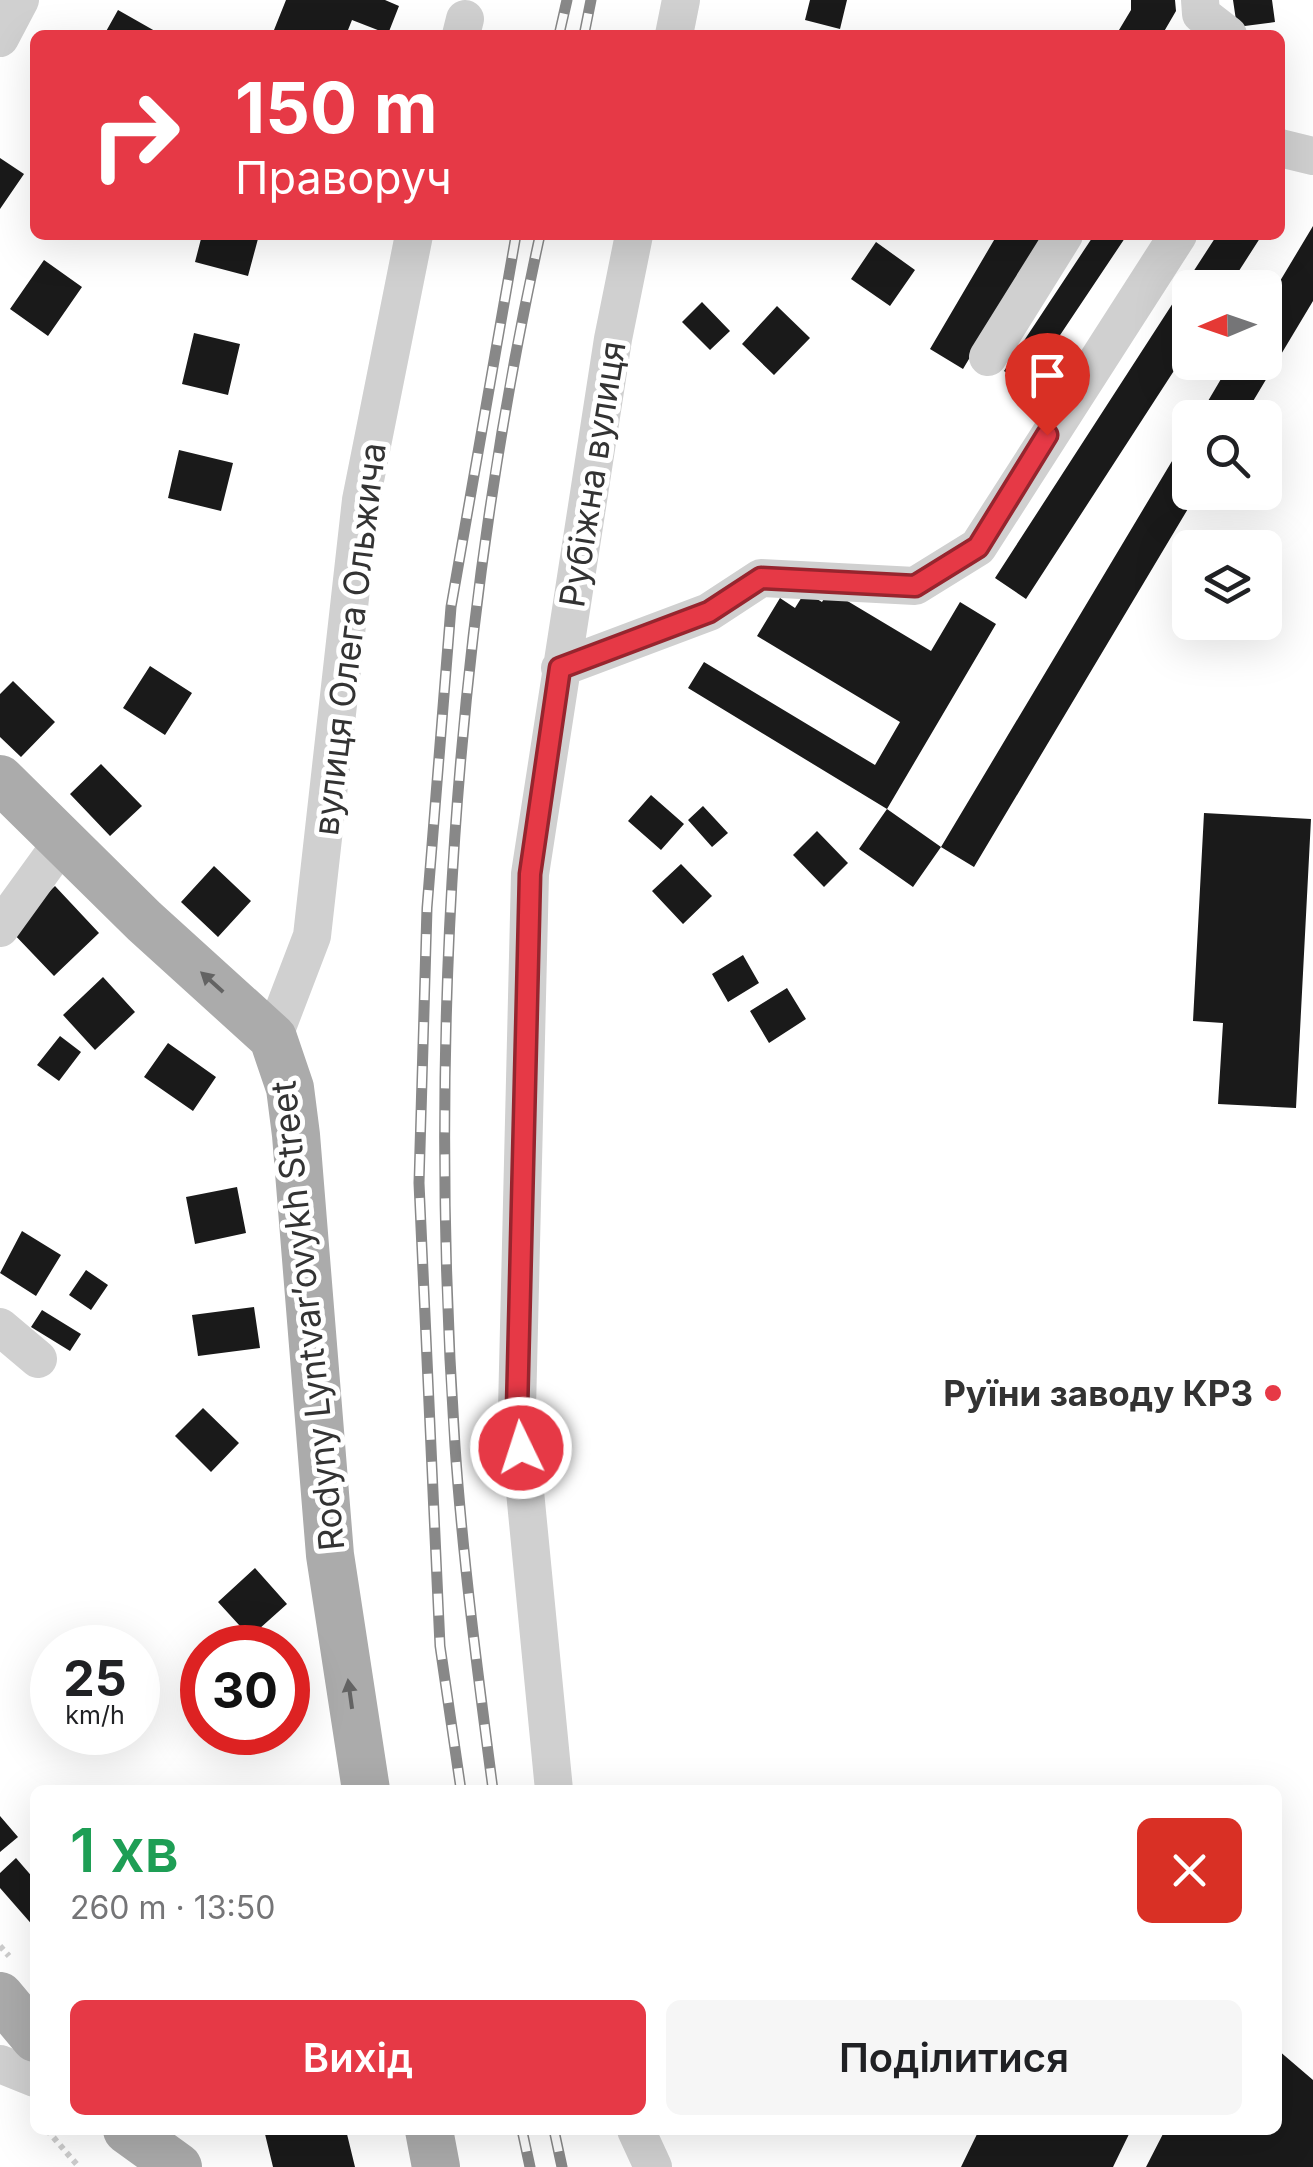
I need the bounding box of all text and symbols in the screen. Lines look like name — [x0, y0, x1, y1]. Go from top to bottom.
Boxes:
text: 150 m — [235, 65, 438, 150]
icon: right — [70, 70, 200, 200]
text: Праворуч — [235, 150, 452, 205]
north arrow — [1172, 270, 1282, 380]
map controls — [1172, 270, 1282, 640]
pin — [1005, 333, 1090, 436]
street label: Рубіжна вулиця — [550, 338, 634, 610]
icon: arrive — [1020, 348, 1075, 403]
button: search — [1172, 400, 1282, 510]
street label: вулиця Олега Ольжича — [304, 440, 394, 838]
button: layers — [1172, 530, 1282, 640]
one-way arrow — [200, 971, 224, 994]
street label: Rodyny Lyntvar’ovykh Street — [261, 1079, 353, 1553]
place label: Руїни заводу КРЗ — [943, 1372, 1253, 1414]
marker: Руїни заводу КРЗ — [1262, 1382, 1284, 1404]
position arrow — [469, 1396, 573, 1500]
speed limit sign: 30 — [180, 1625, 310, 1755]
text: 25 — [63, 1648, 127, 1708]
one-way arrow — [341, 1678, 357, 1709]
text: km/h — [65, 1700, 125, 1730]
text: 1 хв — [70, 1814, 179, 1886]
button: close — [1137, 1818, 1242, 1923]
text: 260 m · 13:50 — [70, 1888, 275, 1927]
button: Вихід — [70, 2000, 646, 2115]
button: Поділитися — [666, 2000, 1242, 2115]

